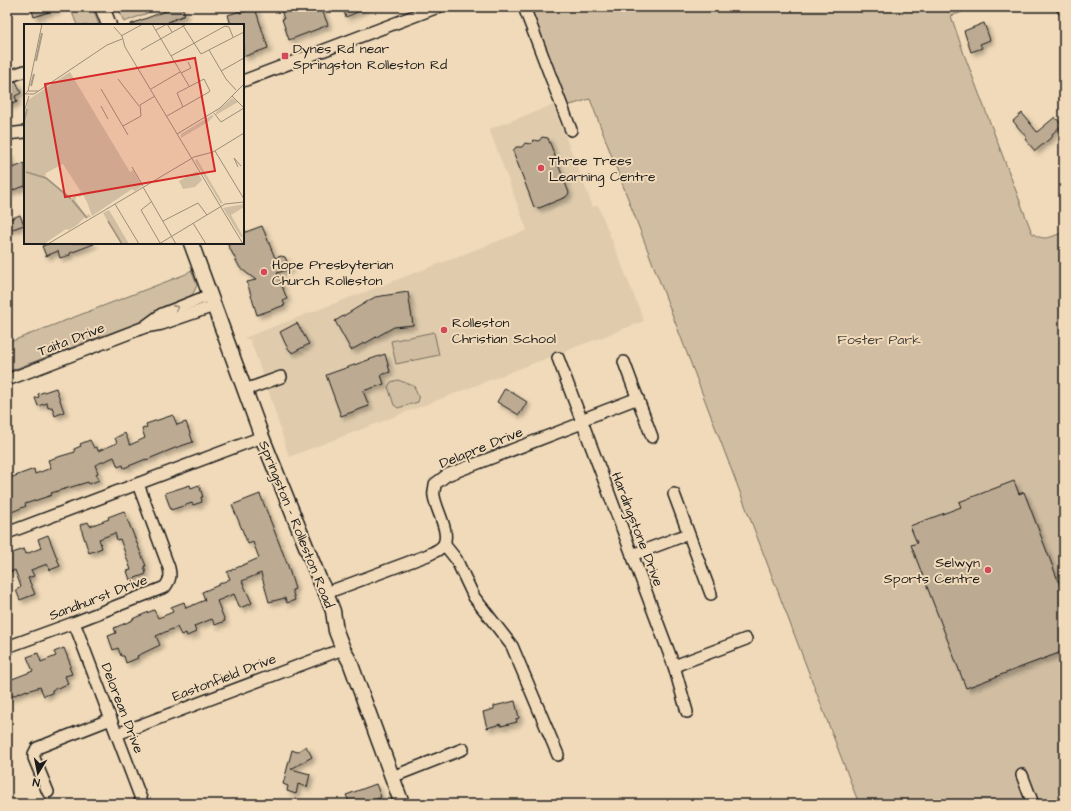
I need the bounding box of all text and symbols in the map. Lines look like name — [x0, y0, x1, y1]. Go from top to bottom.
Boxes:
inset map — [24, 24, 244, 244]
place label: Dynes Rd near Springston Rolleston Rd — [293, 39, 447, 75]
marker: Dynes Rd near Springston Rolleston Rd — [280, 51, 290, 61]
place label: Three Trees Learning Centre — [549, 151, 656, 187]
marker: Three Trees Learning Centre — [536, 163, 546, 173]
place label: Hope Presbyterian Church Rolleston — [272, 255, 393, 291]
marker: Hope Presbyterian Church Rolleston — [259, 267, 269, 277]
one-way arrow — [172, 305, 180, 313]
place label: Rolleston Christian School — [452, 313, 556, 349]
street label: Taita Drive — [35, 318, 108, 362]
marker: Rolleston Christian School — [439, 325, 449, 335]
park label: Foster Park — [837, 330, 921, 350]
street label: Delapre Drive — [437, 422, 527, 474]
street label: Springston - Rolleston Road — [253, 438, 339, 611]
street label: Hardingstone Drive — [606, 469, 668, 590]
place label: Selwyn Sports Centre — [884, 553, 980, 589]
marker: Selwyn Sports Centre — [983, 565, 993, 575]
street label: Sandhurst Drive — [46, 570, 151, 626]
street label: Eastonfield Drive — [170, 649, 280, 707]
street label: Delorean Drive — [96, 660, 149, 757]
north arrow — [18, 753, 58, 793]
text: N — [32, 774, 41, 790]

